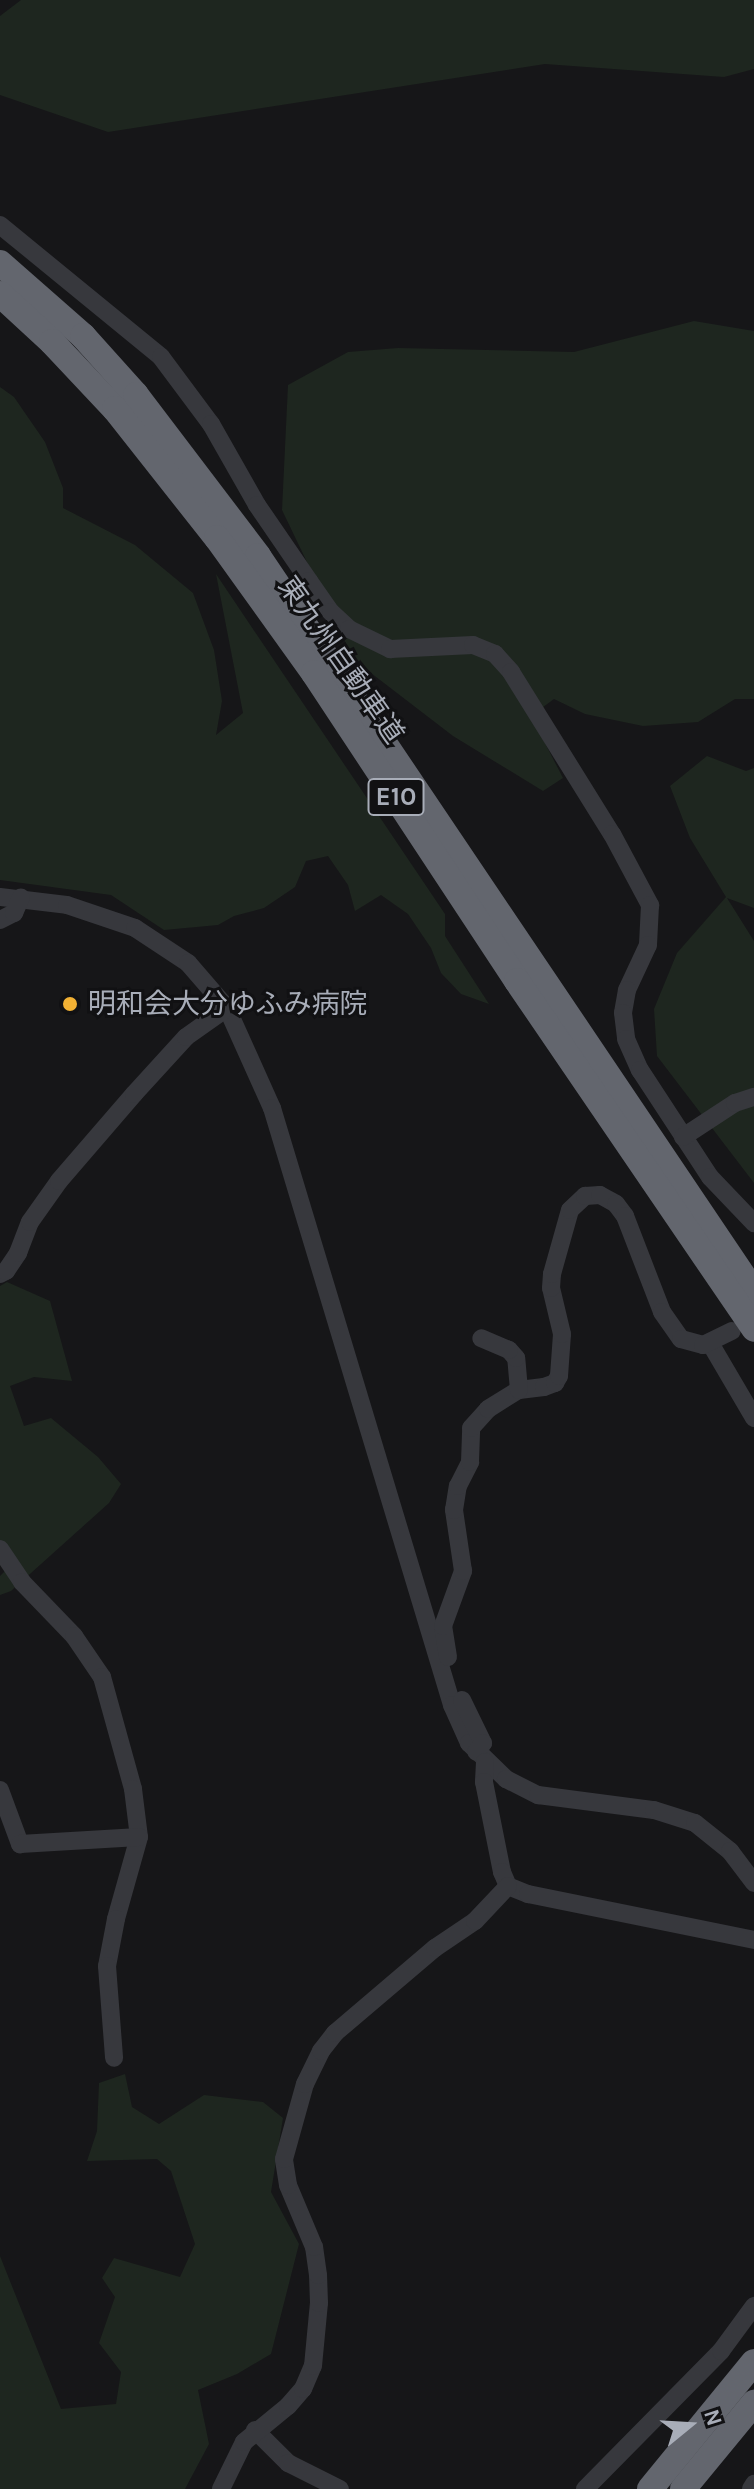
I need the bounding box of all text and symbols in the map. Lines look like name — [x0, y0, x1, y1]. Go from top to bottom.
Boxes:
street label: 東九州自動車道 — [271, 570, 411, 750]
road number: E10 — [366, 775, 426, 819]
place label: 明和会大分ゆふみ病院 — [88, 987, 368, 1021]
marker: 明和会大分ゆふみ病院 — [59, 993, 81, 1015]
north arrow — [650, 2385, 730, 2465]
text: N — [698, 2406, 728, 2429]

